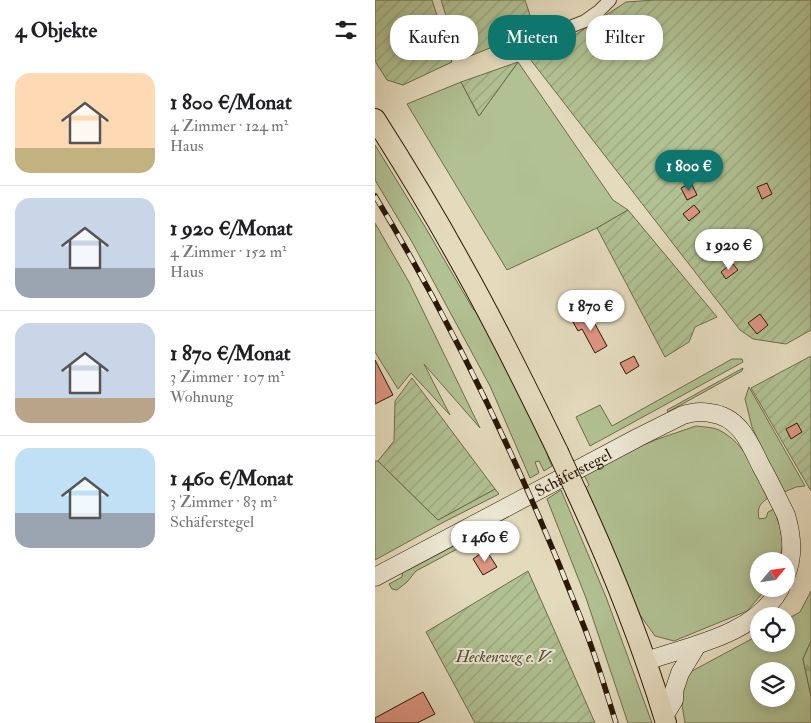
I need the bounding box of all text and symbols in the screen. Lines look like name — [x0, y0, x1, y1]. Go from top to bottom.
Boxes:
chip: Kaufen — [390, 15, 478, 60]
chip: Mieten — [488, 15, 576, 60]
chip: Filter — [586, 15, 663, 60]
icon: filters — [332, 16, 360, 44]
text: 4 Objekte — [15, 17, 97, 44]
text: 1 800 €/Monat — [170, 89, 292, 116]
icon: home — [55, 93, 115, 153]
text: 4 Zimmer · 124 m² — [170, 116, 288, 136]
text: Haus — [170, 136, 203, 156]
pin: 1 800 € — [643, 150, 735, 192]
text: 1 800 € — [666, 156, 712, 176]
text: 1 920 €/Monat — [170, 215, 293, 242]
icon: home — [55, 218, 115, 278]
pin: 1 920 € — [683, 228, 775, 271]
text: 1 920 € — [706, 235, 752, 255]
text: 4 Zimmer · 152 m² — [170, 242, 287, 262]
text: Haus — [170, 262, 203, 282]
pin: 1 870 € — [545, 290, 637, 332]
text: 1 870 € — [569, 296, 613, 316]
text: 1 870 €/Monat — [170, 340, 291, 367]
icon: home — [55, 343, 115, 403]
text: 3 Zimmer · 107 m² — [170, 367, 285, 387]
text: Wohnung — [170, 387, 233, 407]
street label: Schäferstegel — [532, 444, 615, 501]
text: 1 460 €/Monat — [170, 465, 293, 492]
icon: home — [55, 468, 115, 528]
text: 3 Zimmer · 83 m² — [170, 492, 277, 512]
text: Schäferstegel — [170, 512, 254, 532]
pin: 1 460 € — [439, 520, 531, 563]
text: 1 460 € — [462, 527, 508, 547]
north arrow — [750, 552, 795, 598]
map controls — [750, 552, 795, 707]
button: locate — [750, 607, 795, 652]
park label: Heckenweg e. V. — [455, 647, 554, 667]
button: layers — [750, 662, 795, 707]

